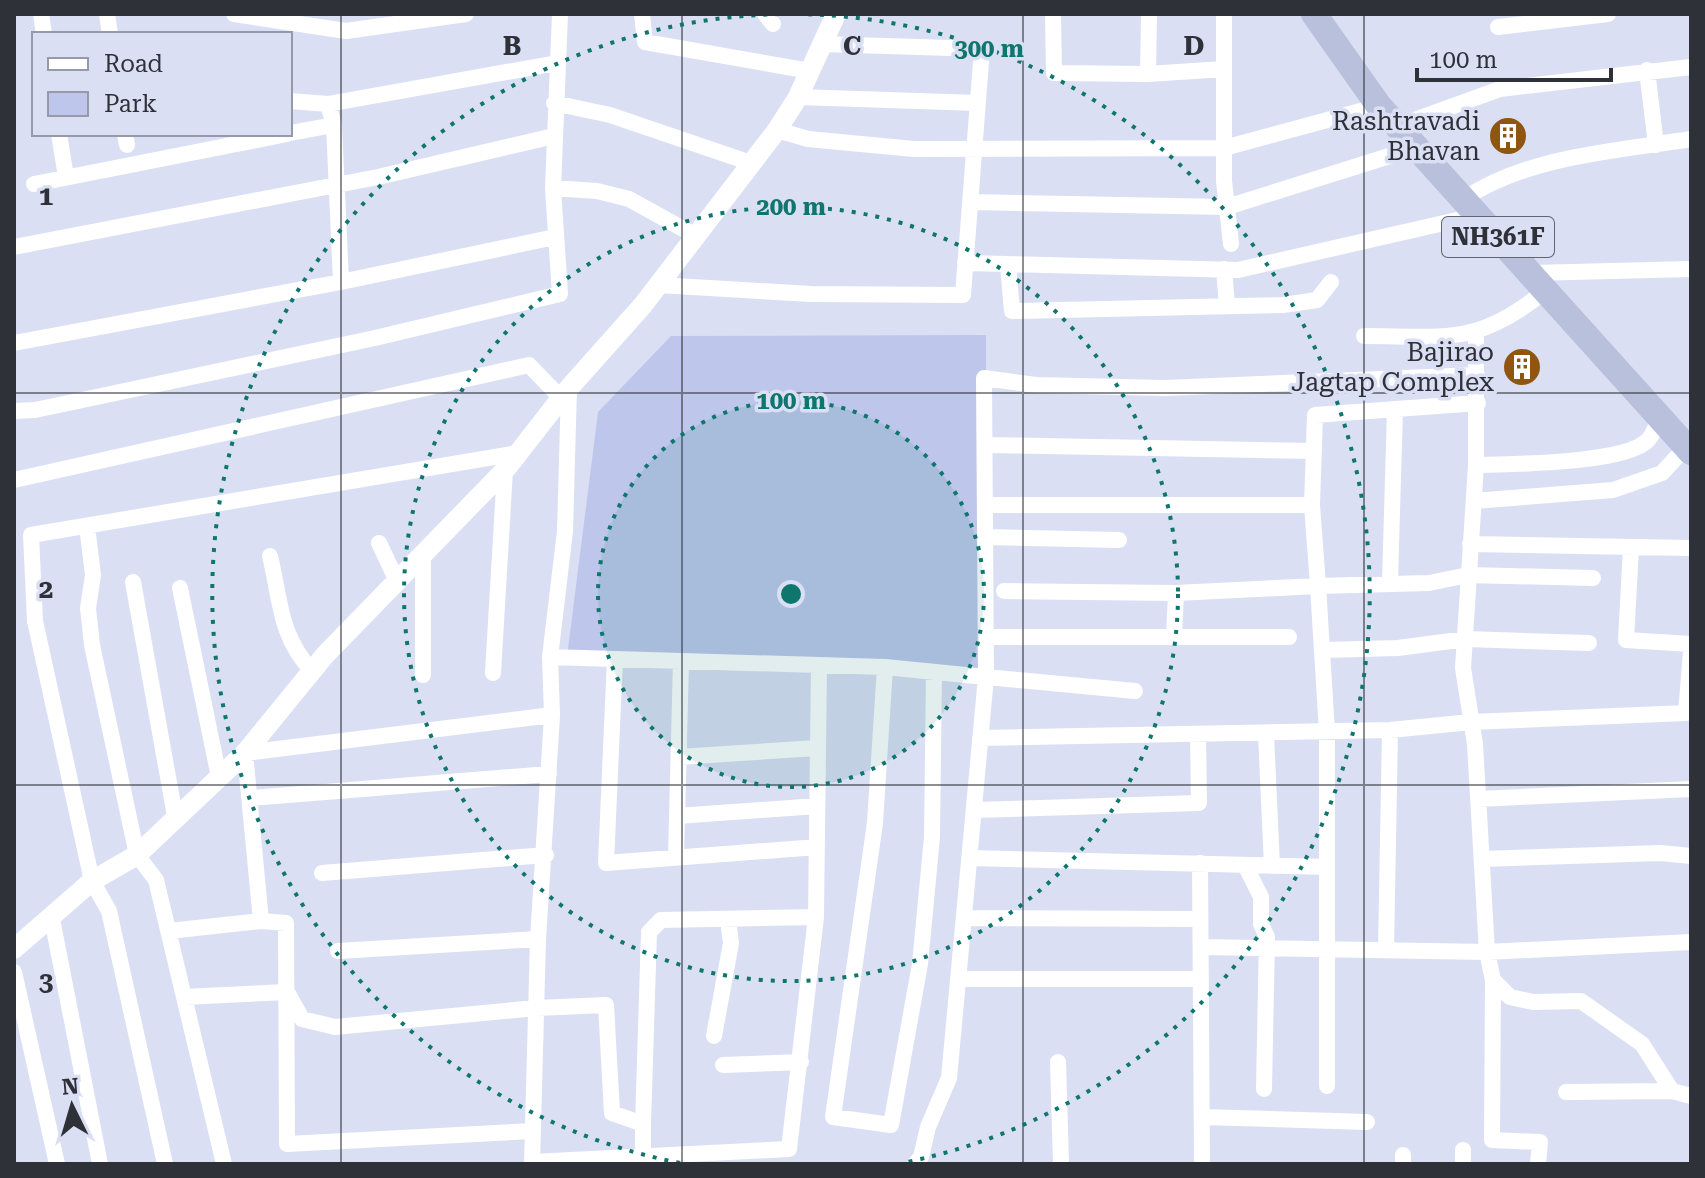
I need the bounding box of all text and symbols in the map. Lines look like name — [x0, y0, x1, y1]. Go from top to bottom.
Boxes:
text: B — [503, 31, 521, 61]
text: C — [843, 31, 861, 61]
text: D — [1184, 31, 1204, 61]
legend — [32, 32, 292, 136]
scale bar — [1417, 32, 1611, 82]
text: 300 m — [954, 35, 1024, 63]
text: 100 m — [1429, 46, 1497, 74]
text: Road — [104, 50, 163, 78]
text: Park — [104, 90, 157, 118]
place label: Rashtravadi Bhavan — [1332, 106, 1480, 166]
building icon: Rashtravadi Bhavan — [1487, 115, 1529, 157]
text: 1 — [39, 181, 53, 211]
text: 200 m — [756, 193, 826, 221]
road number: NH361F — [1442, 217, 1554, 257]
place label: Bajirao Jagtap Complex — [1291, 337, 1494, 397]
building icon: Bajirao Jagtap Complex — [1501, 346, 1543, 388]
text: 100 m — [756, 387, 826, 415]
text: 2 — [39, 574, 53, 604]
centre of rings — [777, 580, 805, 608]
text: 3 — [39, 967, 53, 997]
north arrow — [32, 1066, 112, 1146]
text: N — [61, 1073, 80, 1100]

